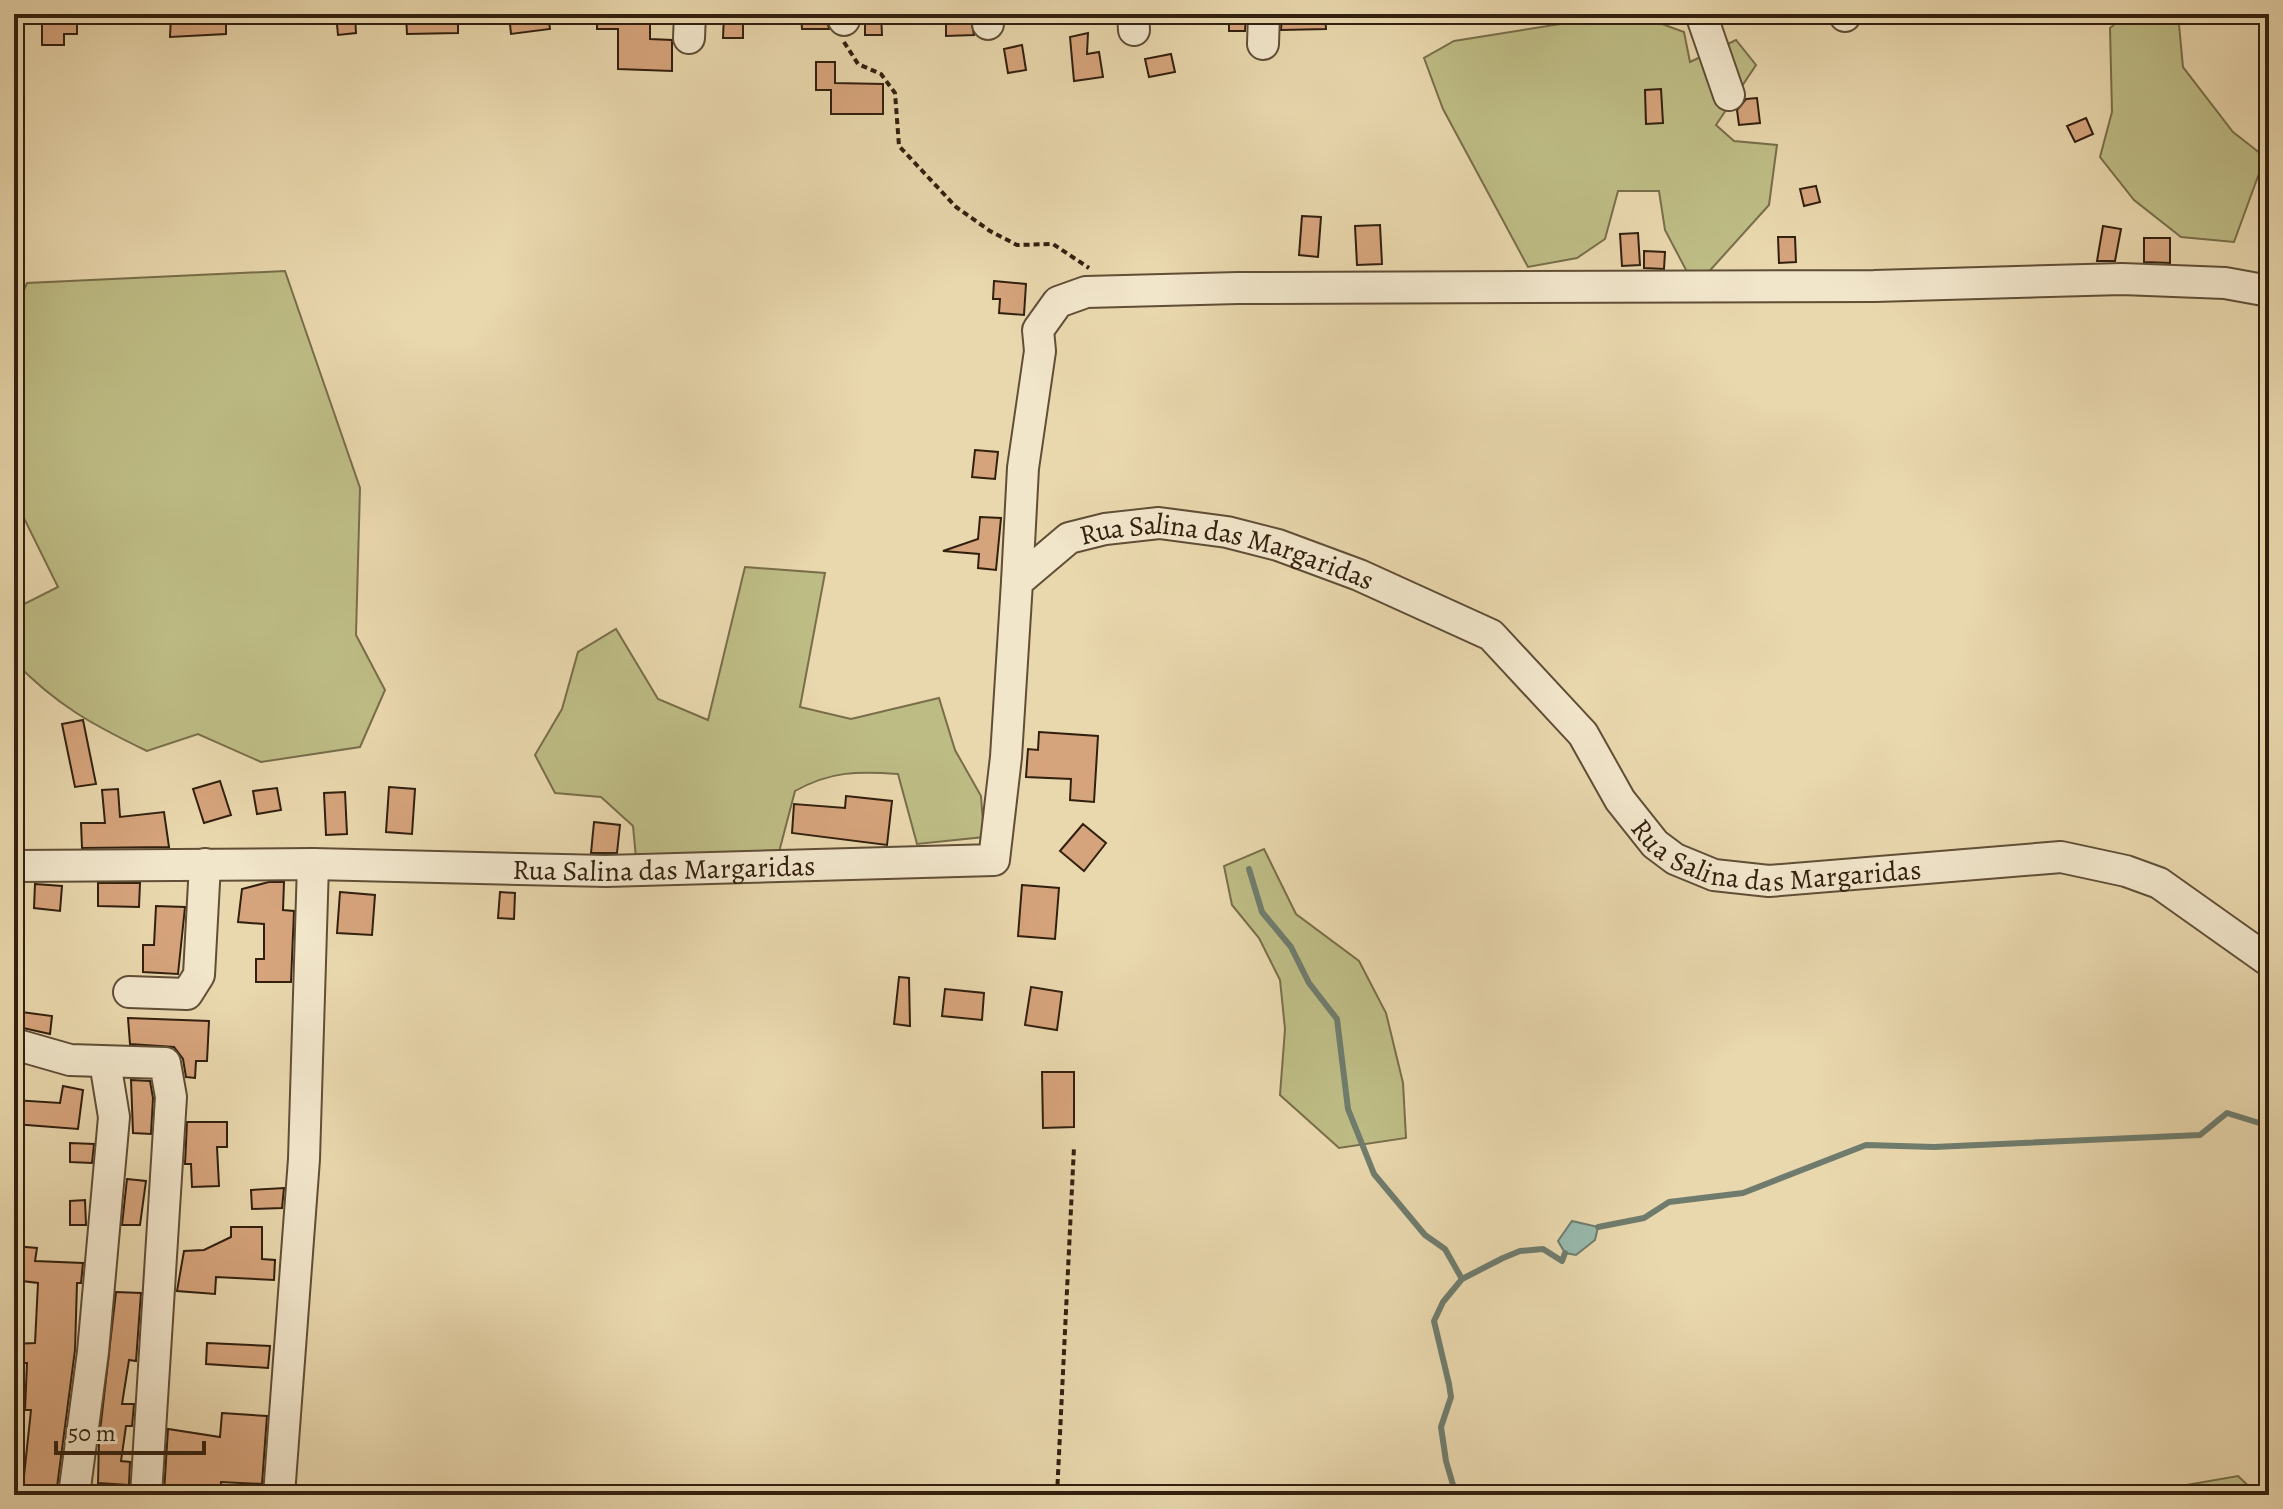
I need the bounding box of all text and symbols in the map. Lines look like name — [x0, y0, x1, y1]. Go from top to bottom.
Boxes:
street label: Rua Salina das Margaridas — [1075, 505, 1380, 599]
street label: Rua Salina das Margaridas — [1622, 811, 1923, 901]
street label: Rua Salina das Margaridas — [512, 847, 816, 891]
scale bar — [56, 1405, 204, 1455]
text: 50 m — [68, 1417, 116, 1449]

